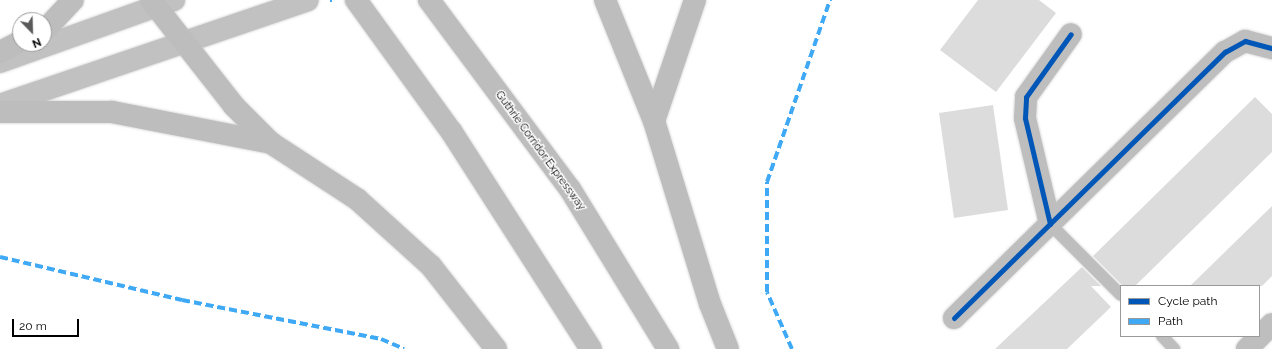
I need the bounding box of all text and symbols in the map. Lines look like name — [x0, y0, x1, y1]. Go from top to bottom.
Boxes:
north arrow — [12, 12, 52, 52]
text: N — [30, 35, 43, 50]
street label: Guthrie Corridor Expressway — [492, 89, 588, 213]
legend — [1120, 285, 1260, 337]
text: Cycle path — [1158, 294, 1217, 308]
scale bar — [14, 311, 81, 337]
text: Path — [1158, 314, 1183, 328]
text: 20 m — [19, 319, 47, 333]

